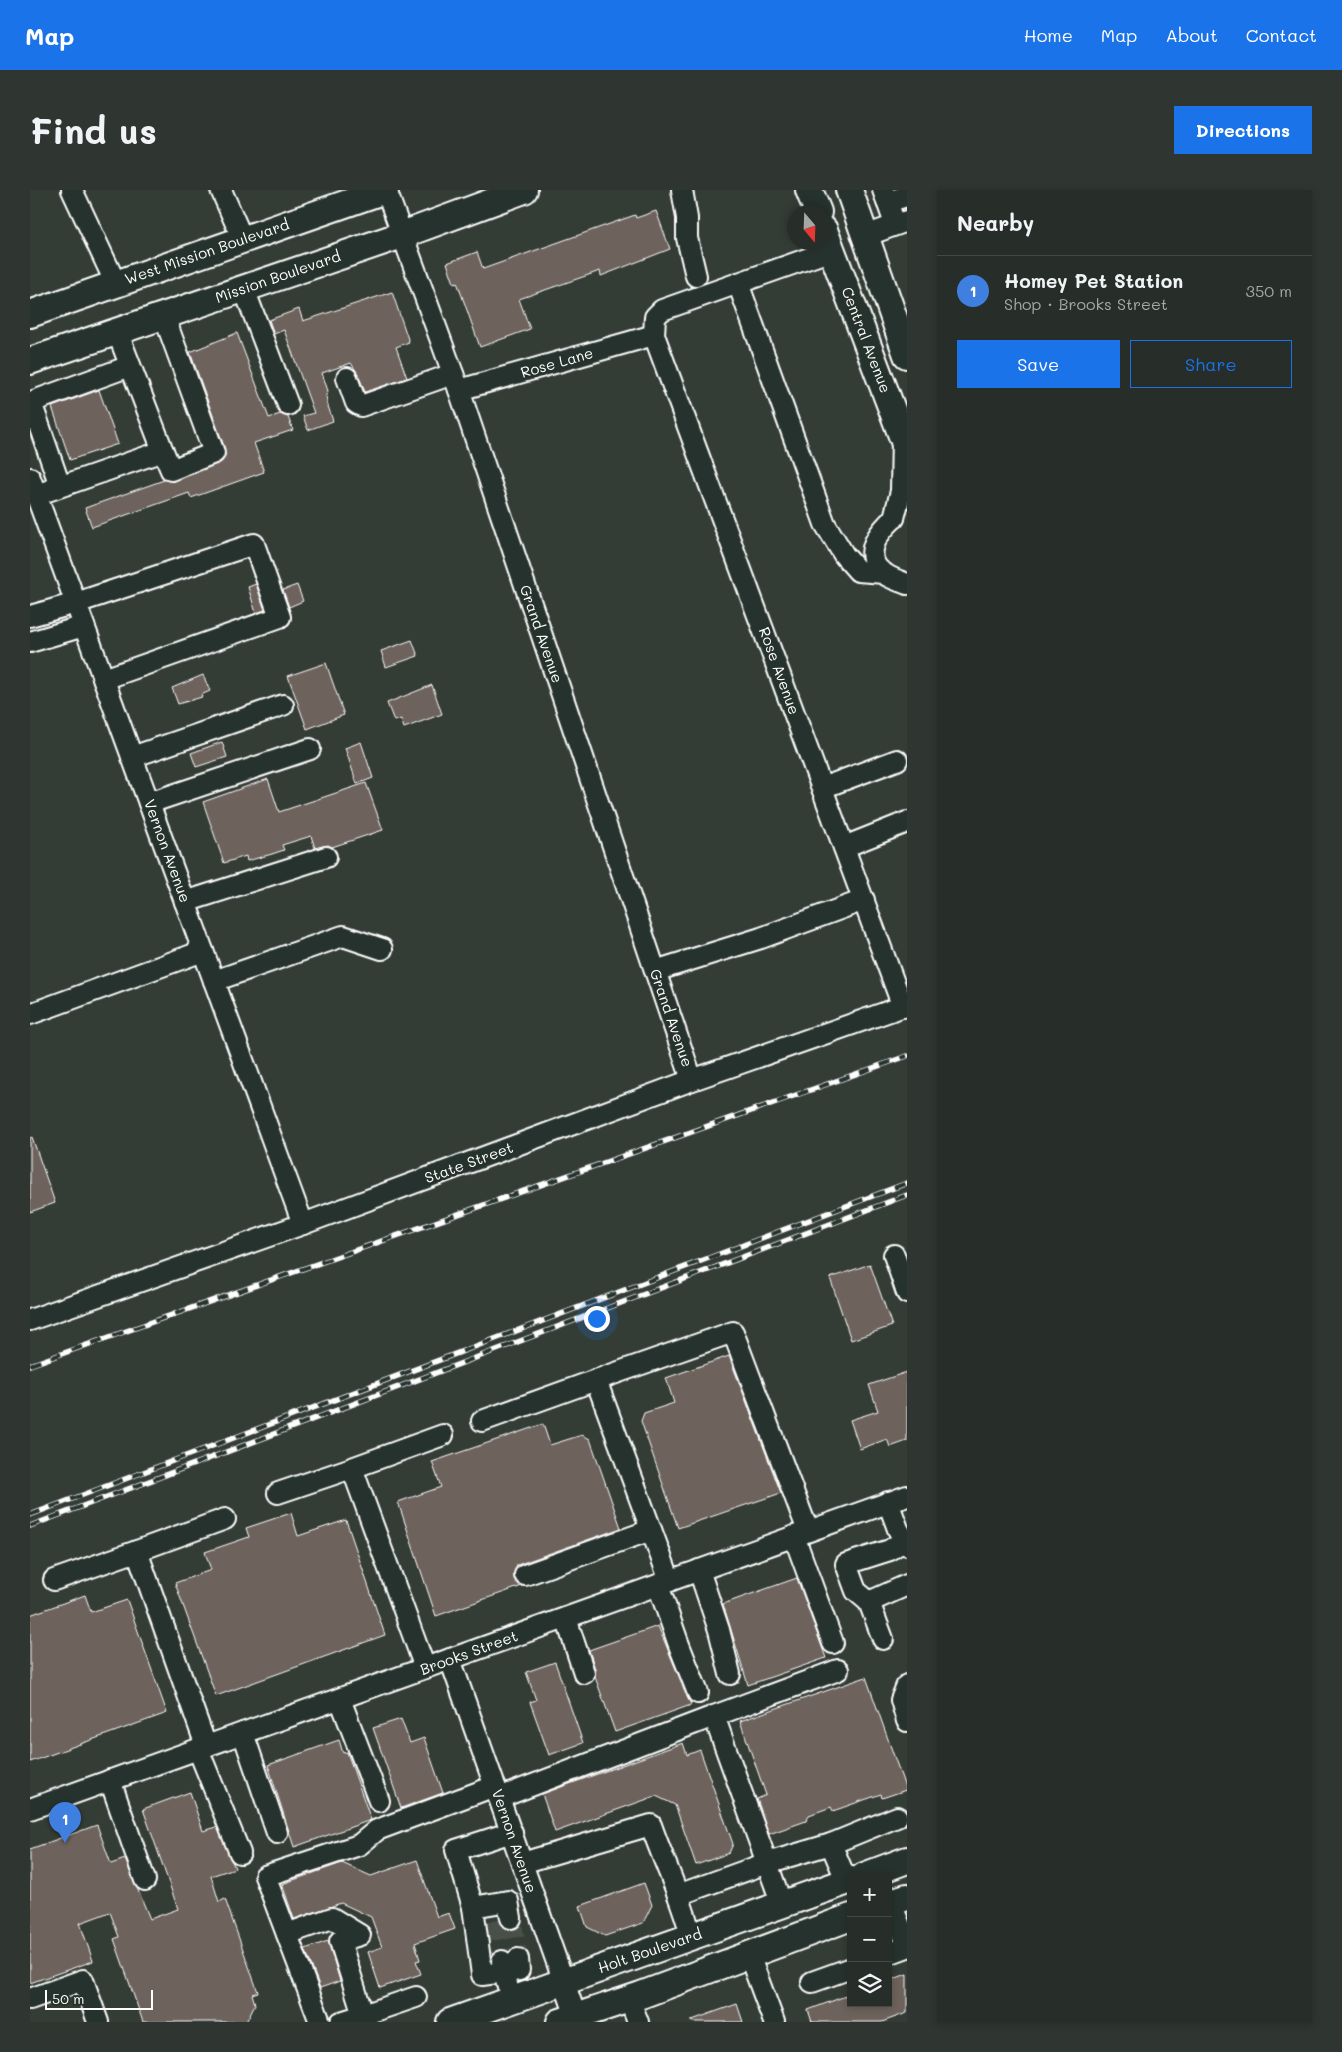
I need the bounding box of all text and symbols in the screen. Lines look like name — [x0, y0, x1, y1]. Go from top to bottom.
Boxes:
text: Map — [25, 20, 74, 51]
text: Home — [1024, 23, 1073, 47]
text: Map — [1101, 23, 1137, 47]
text: About — [1165, 23, 1218, 47]
text: Contact — [1246, 23, 1317, 47]
button: Directions — [1174, 106, 1312, 154]
text: Find us — [30, 107, 157, 153]
north arrow — [787, 205, 832, 250]
text: Nearby — [957, 209, 1034, 236]
street label: West Mission Boulevard — [122, 215, 292, 289]
street label: Mission Boulevard — [213, 247, 343, 307]
text: Homey Pet Station — [1004, 268, 1183, 293]
text: 1 — [969, 280, 977, 301]
text: 350 m — [1246, 280, 1292, 301]
street label: Central Avenue — [837, 284, 896, 396]
text: Shop · Brooks Street — [1004, 293, 1168, 314]
button: Save — [957, 340, 1120, 388]
button: Share — [1130, 340, 1292, 388]
street label: Rose Lane — [518, 342, 595, 382]
street label: Grand Avenue — [516, 582, 568, 685]
street label: Rose Avenue — [755, 624, 805, 717]
street label: Vernon Avenue — [140, 796, 196, 905]
street label: Grand Avenue — [646, 966, 698, 1069]
street label: State Street — [422, 1137, 516, 1187]
your location — [584, 1306, 610, 1332]
street label: Brooks Street — [417, 1625, 520, 1679]
street label: Vernon Avenue — [488, 1786, 542, 1895]
pin: 1 — [49, 1802, 81, 1843]
map controls — [847, 1872, 892, 2007]
button: + — [847, 1872, 892, 1917]
button: − — [847, 1917, 892, 1962]
street label: Holt Boulevard — [595, 1923, 704, 1977]
button: layers — [847, 1962, 892, 2007]
scale bar — [45, 1987, 152, 2010]
text: 50 m — [52, 1989, 84, 2008]

